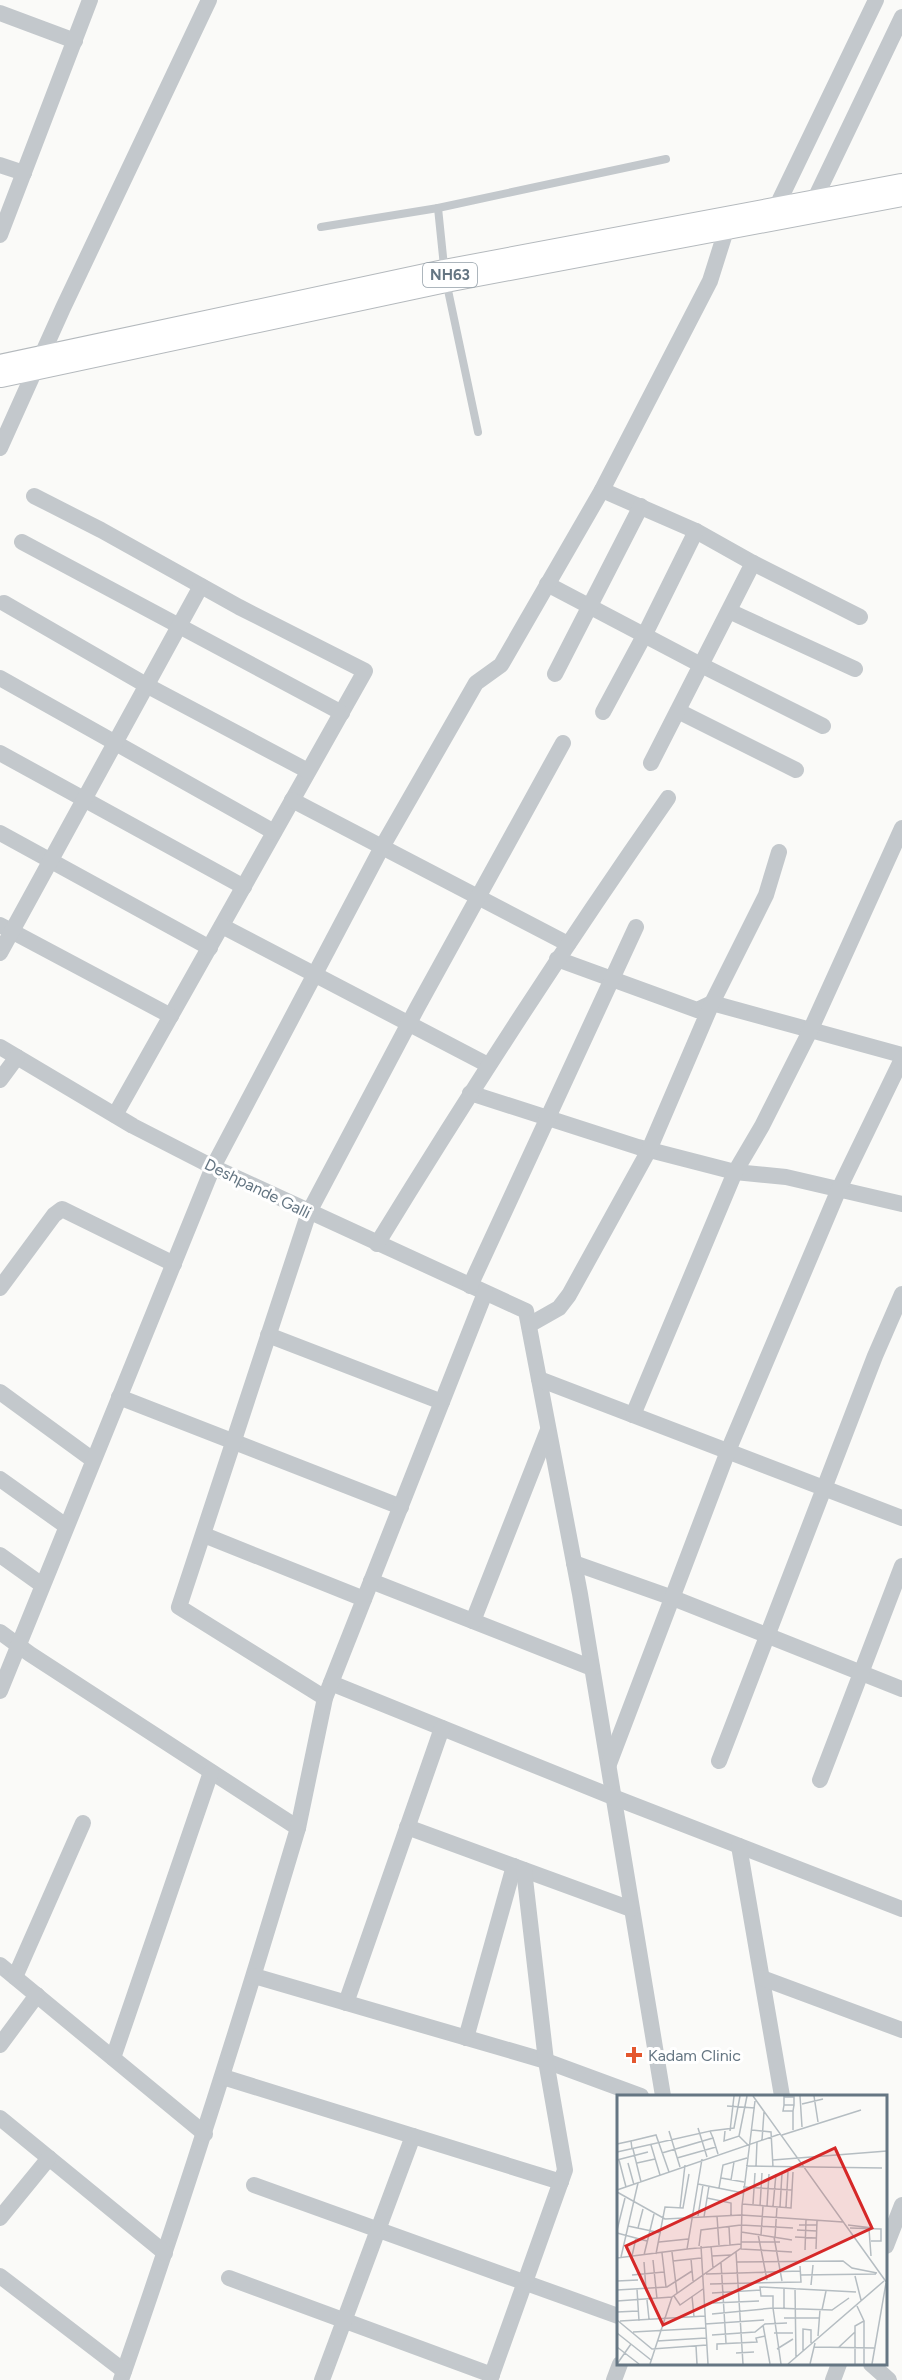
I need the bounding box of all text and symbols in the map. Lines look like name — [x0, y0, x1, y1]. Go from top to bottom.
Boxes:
road number: NH63 — [423, 263, 477, 287]
street label: Deshpande Galli — [202, 1155, 314, 1222]
marker: Kadam Clinic — [625, 2046, 643, 2064]
place label: Kadam Clinic — [648, 2046, 741, 2065]
inset map — [617, 2095, 887, 2365]

